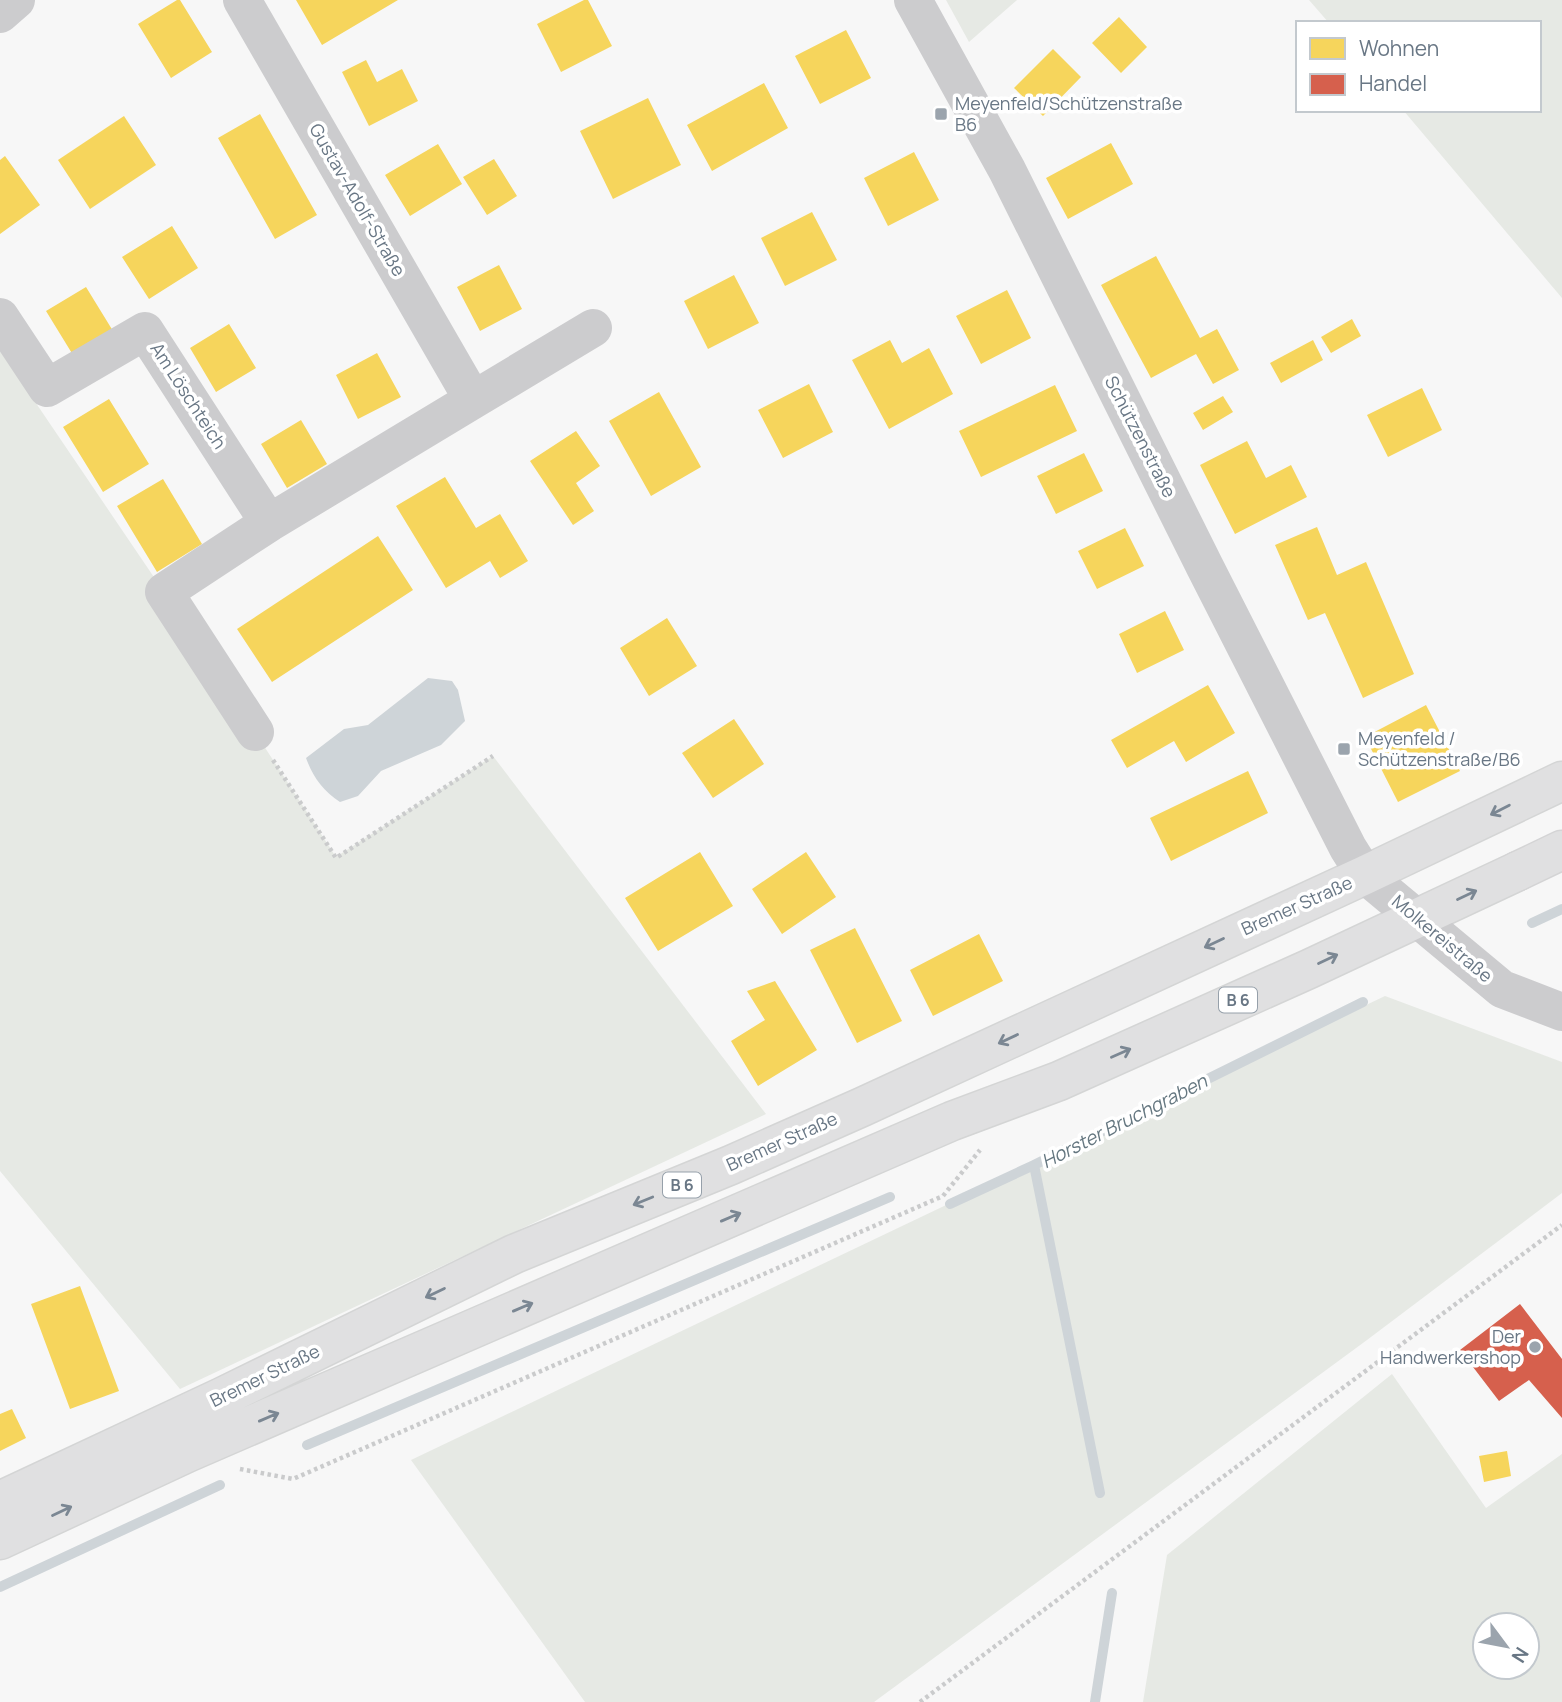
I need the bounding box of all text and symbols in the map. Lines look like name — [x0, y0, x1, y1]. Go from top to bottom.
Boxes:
legend — [1296, 21, 1541, 112]
text: Wohnen — [1359, 34, 1439, 62]
text: Handel — [1359, 69, 1427, 97]
place label: Meyenfeld/Schützenstraße B6 — [955, 91, 1182, 136]
marker: Meyenfeld/Schützenstraße B6 — [933, 106, 949, 122]
street label: Gustav-Adolf-Straße — [304, 119, 411, 280]
street label: Am Löschteich — [145, 338, 232, 453]
street label: Schützenstraße — [1100, 372, 1182, 501]
place label: Meyenfeld / Schützenstraße/B6 — [1358, 726, 1521, 771]
marker: Meyenfeld / Schützenstraße/B6 — [1336, 741, 1352, 757]
one-way arrow — [1490, 804, 1511, 818]
street label: Bremer Straße — [1237, 870, 1356, 940]
one-way arrow — [1456, 887, 1477, 901]
street label: Molkereistraße — [1387, 889, 1498, 987]
one-way arrow — [1204, 937, 1225, 950]
one-way arrow — [1317, 952, 1338, 965]
road number: B 6 — [1219, 988, 1257, 1012]
one-way arrow — [998, 1033, 1019, 1046]
one-way arrow — [1110, 1046, 1131, 1059]
water label: Horster Bruchgraben — [1037, 1068, 1212, 1174]
street label: Bremer Straße — [722, 1106, 841, 1176]
road number: B 6 — [663, 1172, 701, 1198]
one-way arrow — [633, 1195, 655, 1208]
one-way arrow — [720, 1210, 742, 1223]
one-way arrow — [425, 1286, 446, 1300]
one-way arrow — [511, 1300, 533, 1313]
place label: Der Handwerkershop — [1380, 1324, 1521, 1369]
street label: Bremer Straße — [206, 1338, 323, 1412]
marker: Der Handwerkershop — [1527, 1339, 1543, 1355]
one-way arrow — [258, 1410, 279, 1423]
one-way arrow — [51, 1504, 72, 1518]
north arrow — [1471, 1611, 1541, 1681]
text: N — [1506, 1642, 1535, 1668]

